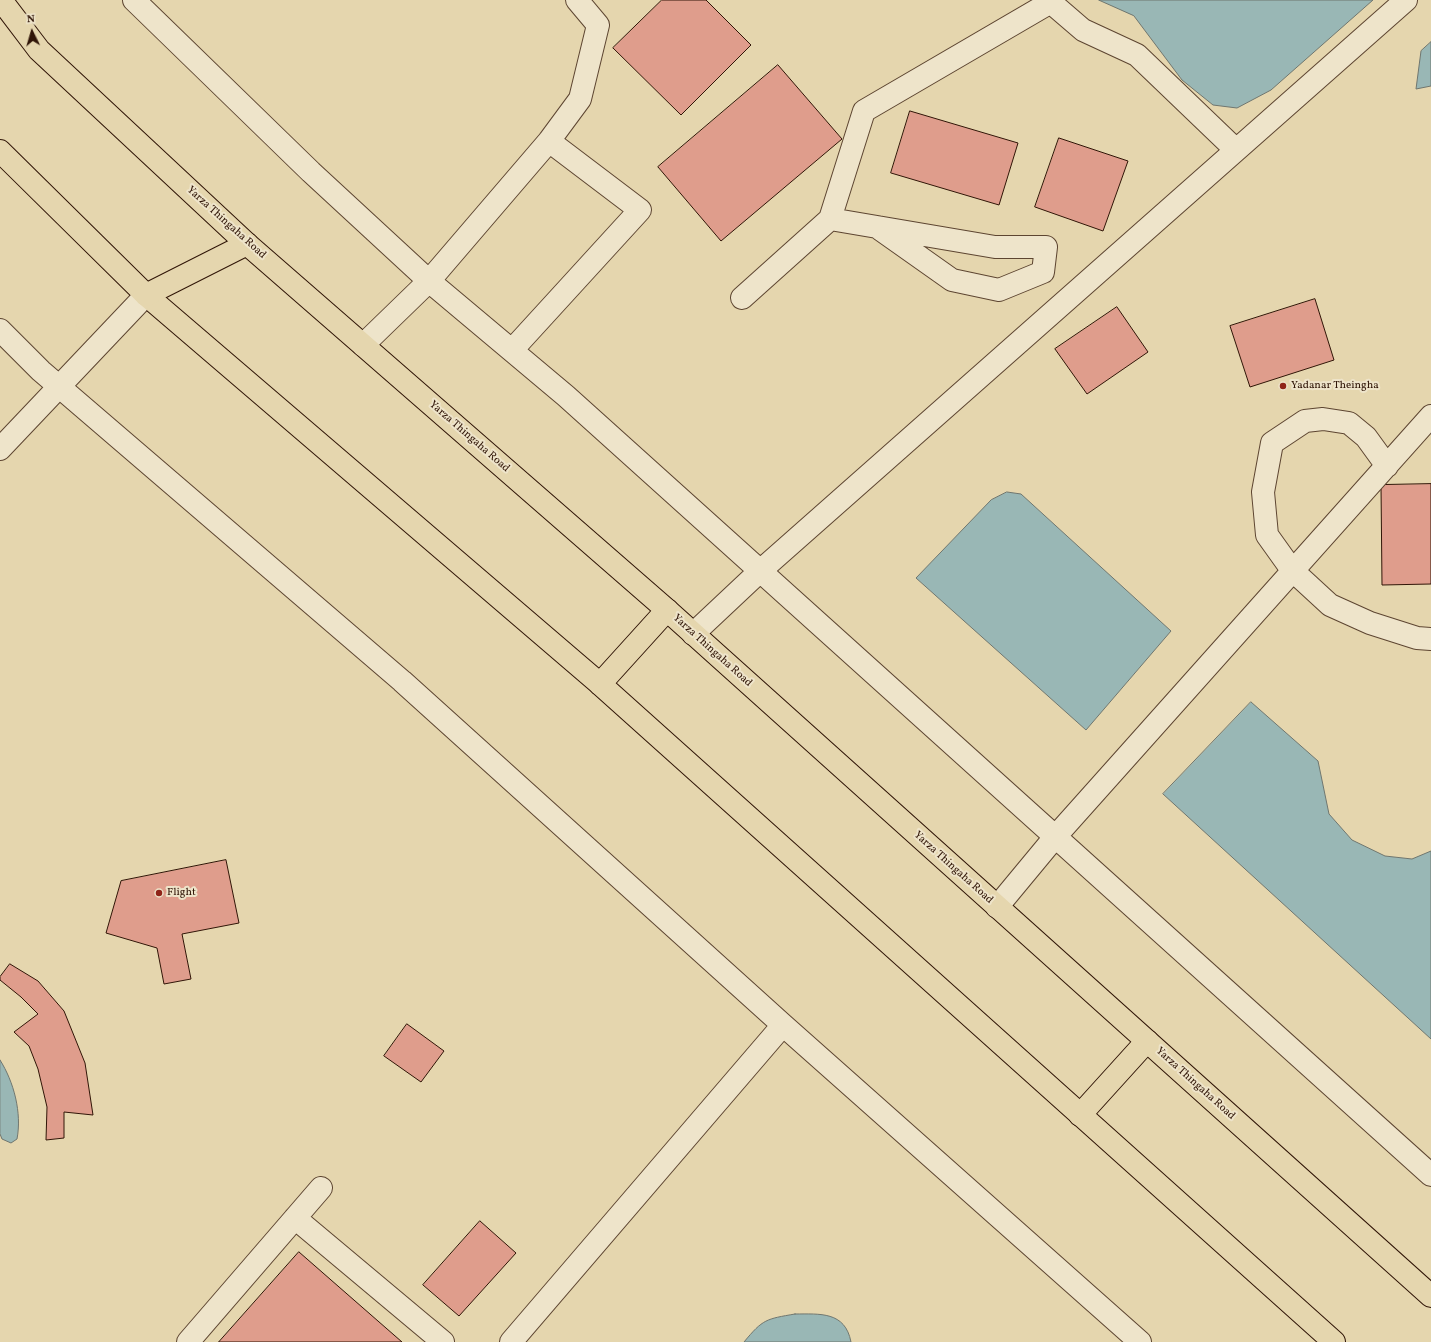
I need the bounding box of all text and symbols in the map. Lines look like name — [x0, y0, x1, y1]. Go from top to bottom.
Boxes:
north arrow — [12, 12, 52, 52]
text: N — [26, 12, 36, 27]
street label: Yarza Thingaha Road — [184, 184, 268, 262]
place label: Yadanar Theingha — [1291, 379, 1379, 393]
marker: Yadanar Theingha — [1278, 381, 1288, 391]
street label: Yarza Thingaha Road — [426, 398, 512, 476]
street label: Yarza Thingaha Road — [670, 612, 754, 690]
street label: Yarza Thingaha Road — [911, 829, 995, 907]
place label: Flight — [167, 886, 196, 900]
marker: Flight — [154, 888, 164, 898]
street label: Yarza Thingaha Road — [1153, 1045, 1237, 1123]

